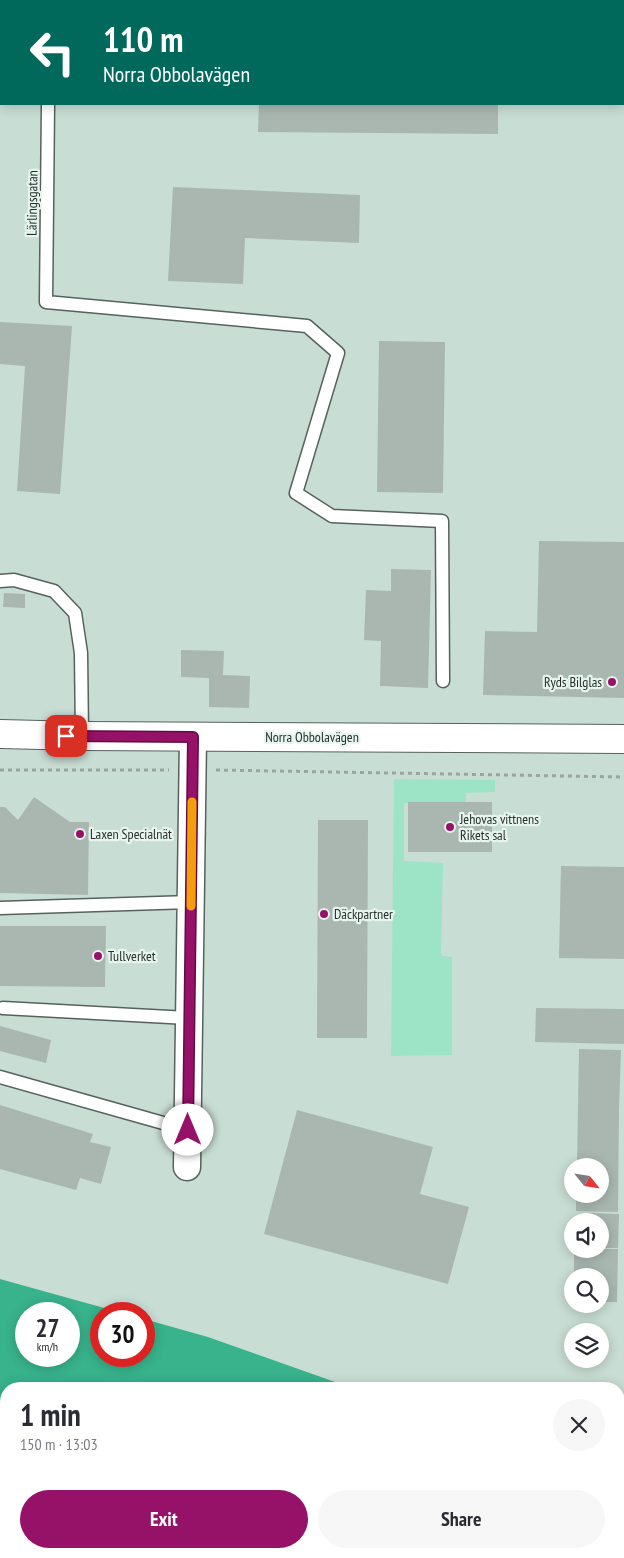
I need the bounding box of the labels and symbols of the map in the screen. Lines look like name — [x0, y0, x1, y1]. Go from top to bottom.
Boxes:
street label: Lärlingsgatan — [22, 170, 42, 236]
place label: Ryds Bilglas — [544, 673, 602, 691]
marker: Ryds Bilglas — [606, 676, 618, 688]
pin — [45, 715, 87, 757]
street label: Norra Obbolavägen — [265, 728, 359, 746]
place label: Jehovas vittnens Rikets sal — [459, 810, 539, 844]
marker: Jehovas vittnens Rikets sal — [444, 821, 456, 833]
place label: Laxen Specialnät — [90, 825, 172, 843]
marker: Laxen Specialnät — [74, 828, 86, 840]
place label: Däckpartner — [334, 905, 393, 923]
marker: Däckpartner — [318, 908, 330, 920]
place label: Tullverket — [108, 947, 156, 965]
marker: Tullverket — [92, 950, 104, 962]
position arrow — [161, 1103, 213, 1155]
north arrow — [564, 1158, 609, 1202]
speed limit sign: 30 — [90, 1302, 155, 1367]

